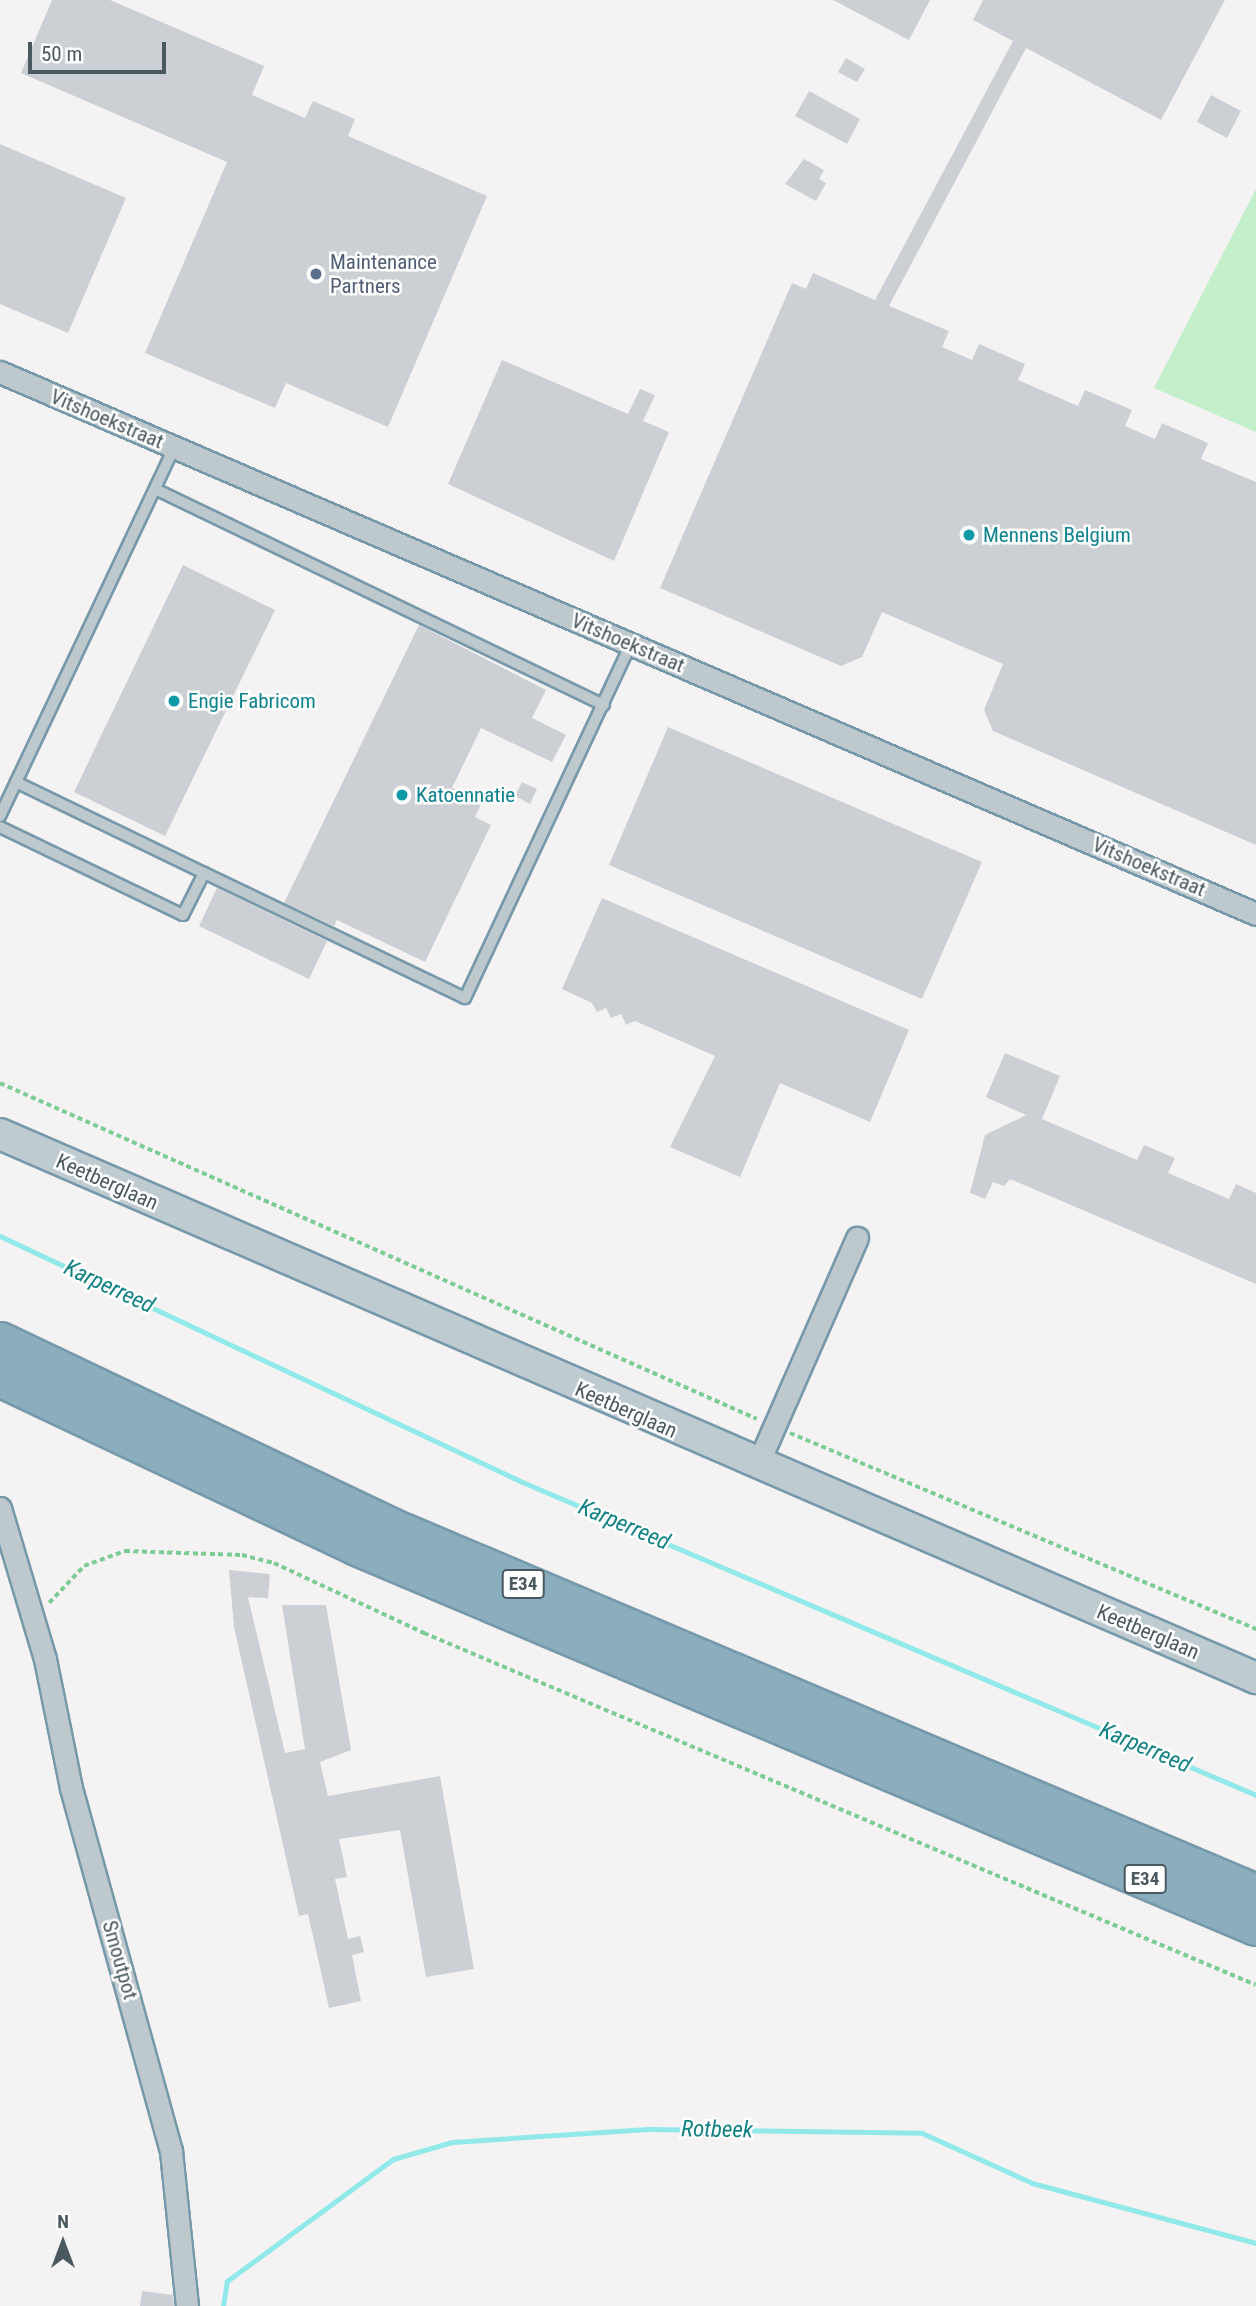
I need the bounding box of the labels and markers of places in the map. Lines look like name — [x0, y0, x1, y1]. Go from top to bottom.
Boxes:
place label: Maintenance Partners — [330, 249, 437, 299]
marker: Maintenance Partners — [308, 266, 324, 282]
place label: Mennens Belgium — [983, 522, 1131, 548]
marker: Mennens Belgium — [961, 527, 977, 543]
place label: Engie Fabricom — [188, 688, 316, 714]
marker: Engie Fabricom — [166, 693, 182, 709]
place label: Katoennatie — [416, 782, 515, 808]
marker: Katoennatie — [394, 787, 410, 803]

